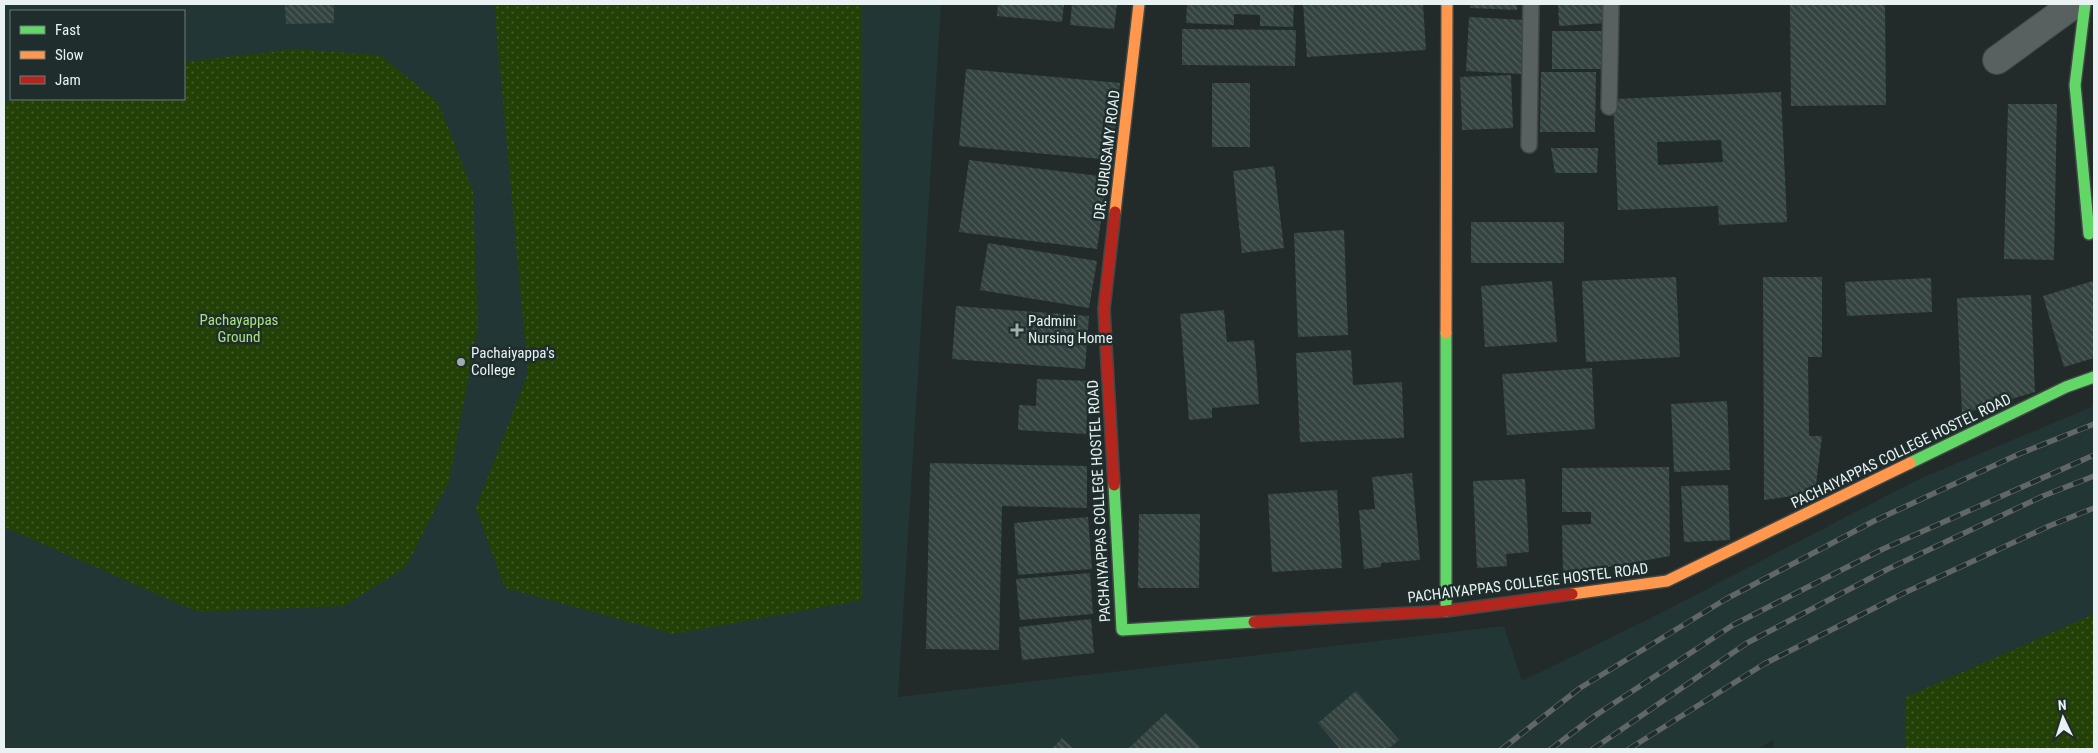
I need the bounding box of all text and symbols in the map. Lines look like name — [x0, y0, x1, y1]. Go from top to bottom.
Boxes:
legend — [10, 10, 185, 100]
text: Fast — [55, 21, 80, 39]
text: Slow — [55, 46, 84, 64]
text: Jam — [55, 71, 81, 89]
street label: DR. GURUSAMY ROAD — [1090, 89, 1124, 221]
park label: Pachayappas Ground — [200, 311, 279, 346]
place label: Padmini Nursing Home — [1028, 312, 1113, 347]
marker: Padmini Nursing Home — [1010, 323, 1024, 337]
place label: Pachaiyappa's College — [471, 344, 555, 379]
marker: Pachaiyappa's College — [455, 356, 467, 368]
street label: PACHAIYAPPAS COLLEGE HOSTEL ROAD — [1084, 380, 1114, 622]
street label: PACHAIYAPPAS COLLEGE HOSTEL ROAD — [1788, 390, 2014, 512]
street label: PACHAIYAPPAS COLLEGE HOSTEL ROAD — [1407, 559, 1649, 607]
north arrow — [2038, 693, 2088, 743]
text: N — [2057, 697, 2067, 713]

